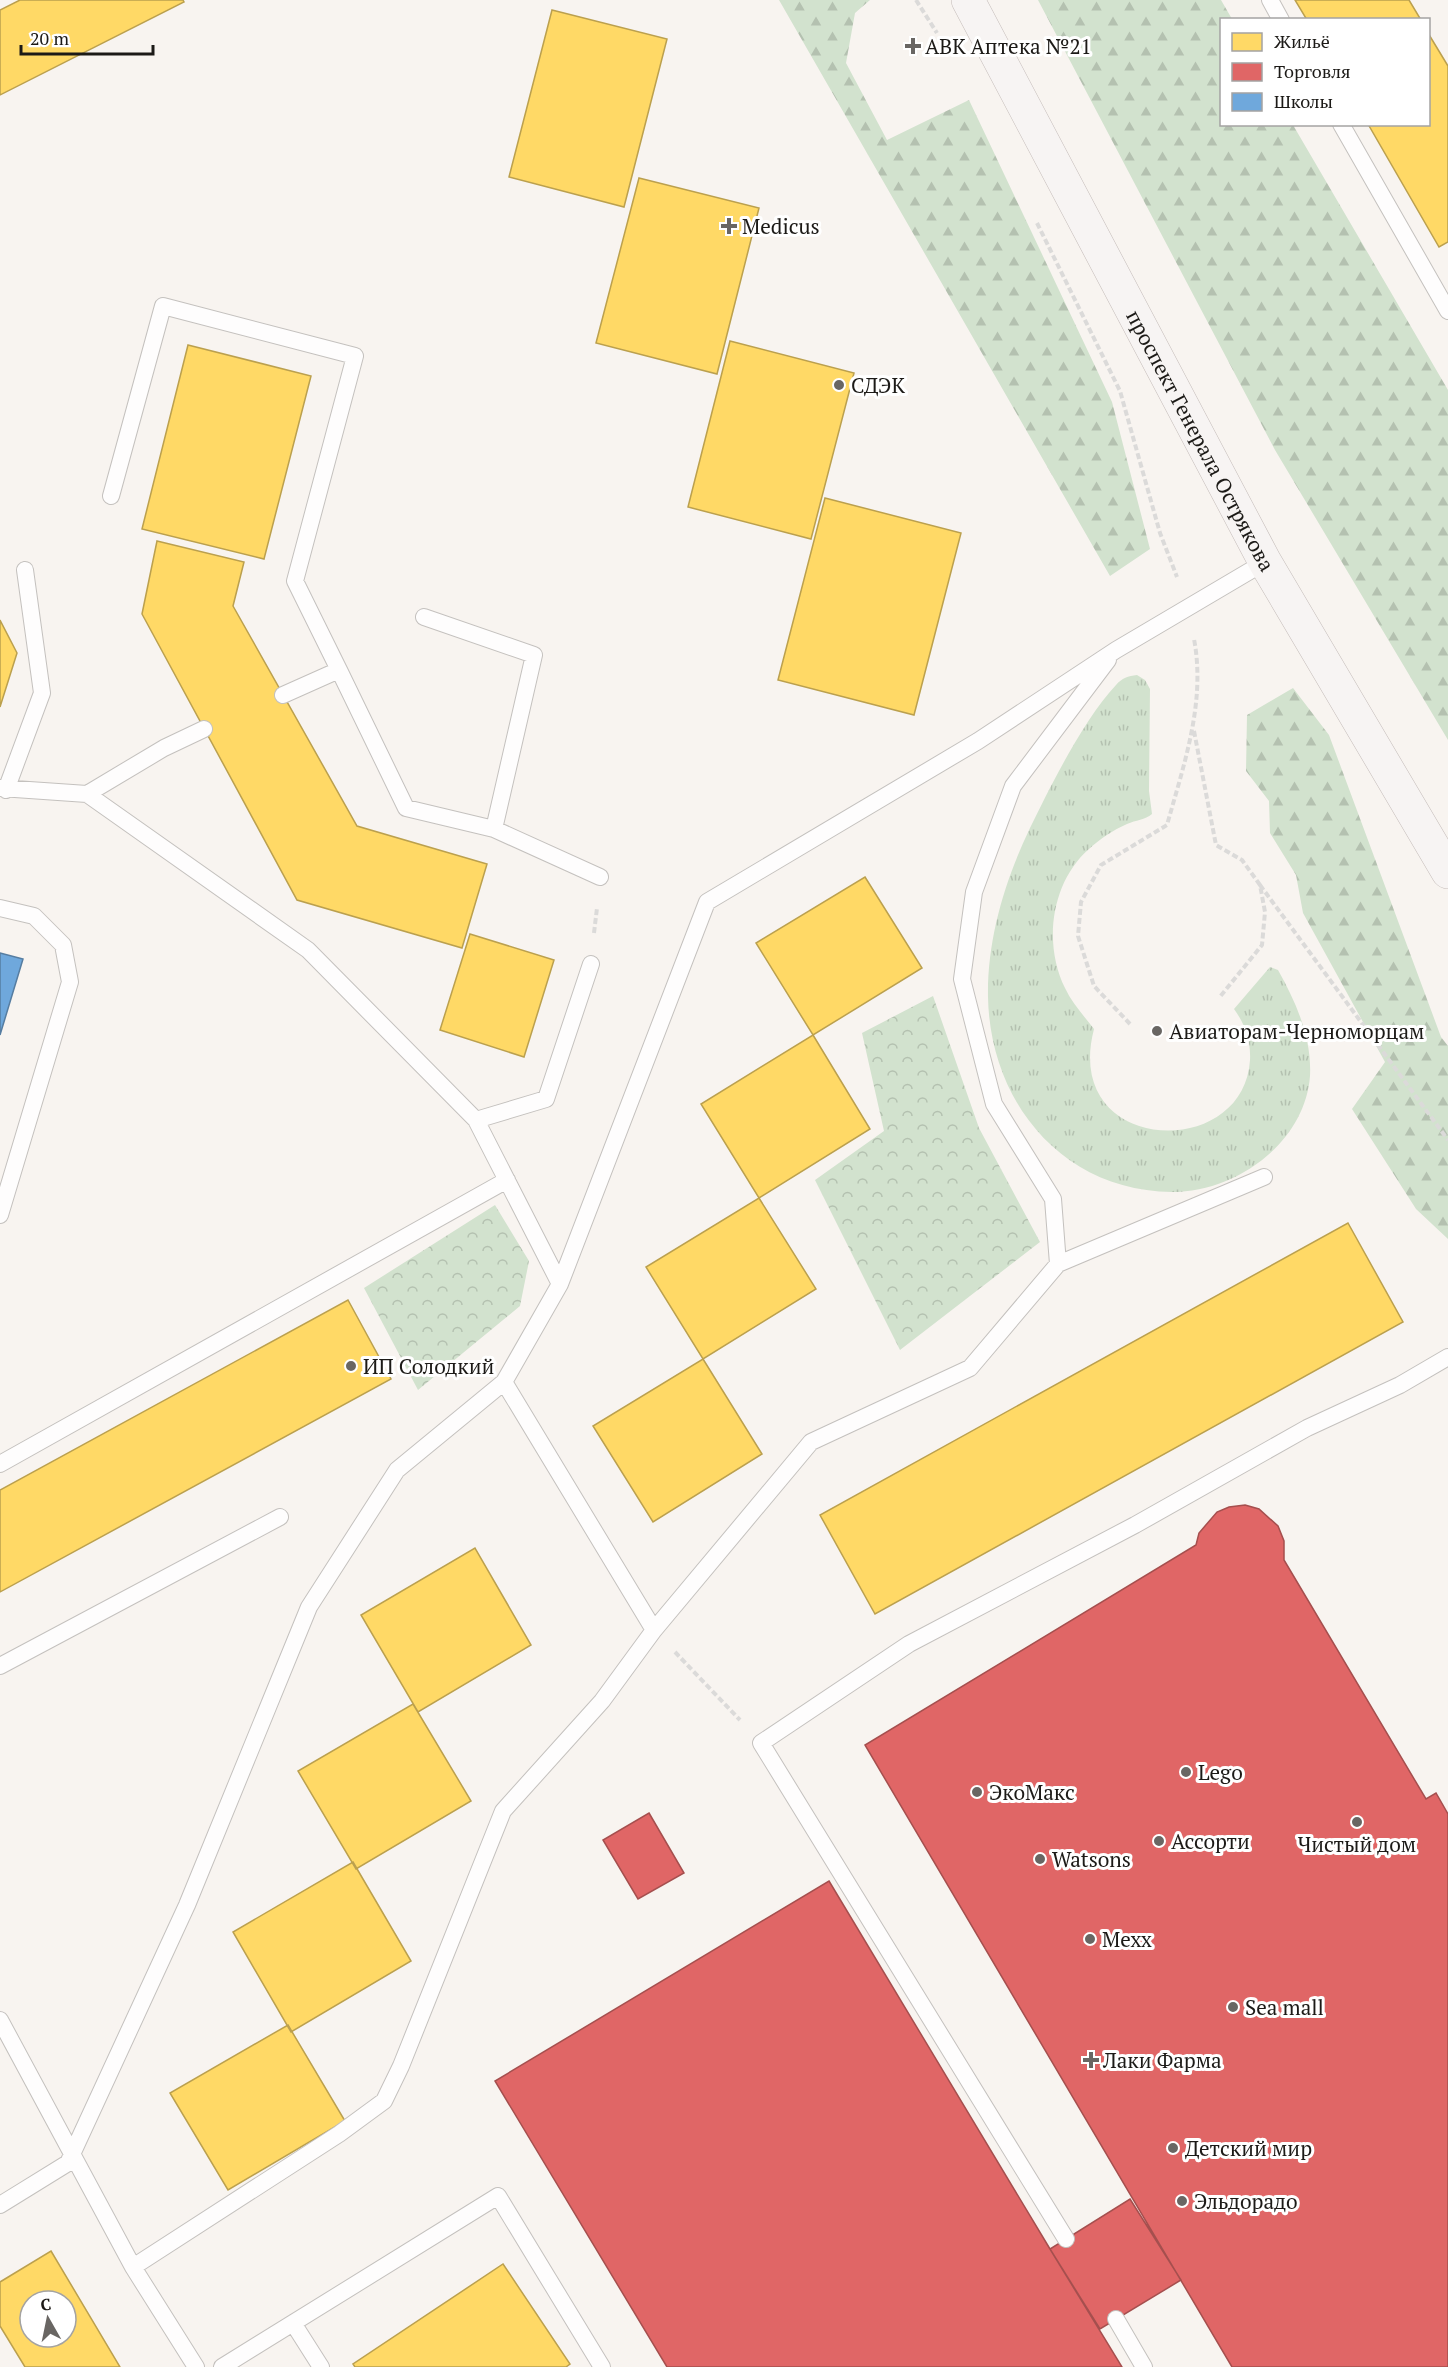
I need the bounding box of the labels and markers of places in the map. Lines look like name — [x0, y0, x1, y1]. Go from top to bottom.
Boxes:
place label: АВК Аптека №21 — [925, 32, 1092, 60]
marker: АВК Аптека №21 — [906, 39, 920, 53]
place label: Medicus — [742, 212, 820, 240]
marker: Medicus — [720, 217, 738, 235]
place label: СДЭК — [851, 371, 905, 399]
marker: СДЭК — [832, 378, 846, 392]
place label: Авиаторам-Черноморцам — [1169, 1017, 1424, 1045]
marker: Авиаторам-Черноморцам — [1150, 1024, 1164, 1038]
place label: ИП Солодкий — [363, 1352, 495, 1380]
marker: ИП Солодкий — [344, 1359, 358, 1373]
place label: Lego — [1198, 1758, 1243, 1786]
marker: Lego — [1179, 1765, 1193, 1779]
place label: ЭкоМакс — [989, 1778, 1075, 1806]
marker: ЭкоМакс — [970, 1785, 984, 1799]
marker: Чистый дом — [1350, 1815, 1364, 1829]
place label: Ассорти — [1171, 1827, 1250, 1855]
place label: Чистый дом — [1298, 1830, 1416, 1858]
marker: Ассорти — [1152, 1834, 1166, 1848]
place label: Watsons — [1052, 1845, 1131, 1873]
marker: Watsons — [1033, 1852, 1047, 1866]
place label: Mexx — [1102, 1925, 1152, 1953]
marker: Mexx — [1083, 1932, 1097, 1946]
place label: Sea mall — [1245, 1993, 1324, 2021]
marker: Sea mall — [1226, 2000, 1240, 2014]
place label: Лаки Фарма — [1102, 2046, 1222, 2074]
marker: Лаки Фарма — [1084, 2053, 1098, 2067]
place label: Детский мир — [1185, 2134, 1312, 2162]
marker: Детский мир — [1166, 2141, 1180, 2155]
place label: Эльдорадо — [1194, 2187, 1298, 2215]
marker: Эльдорадо — [1175, 2194, 1189, 2208]

